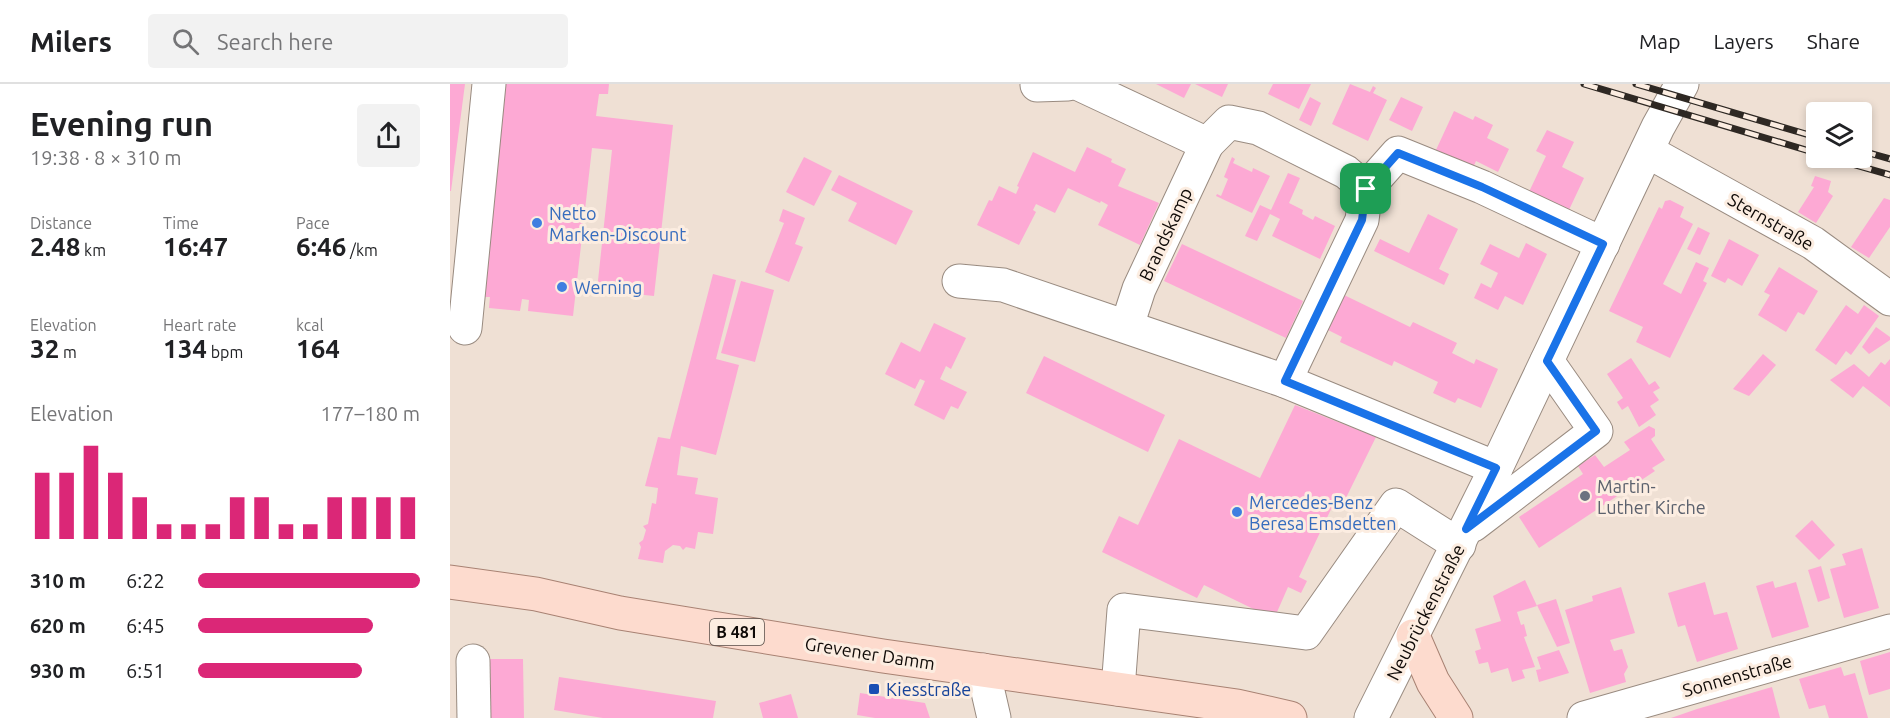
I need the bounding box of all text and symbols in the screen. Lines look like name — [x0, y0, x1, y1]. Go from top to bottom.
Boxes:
search box — [148, 14, 568, 68]
icon: search — [169, 25, 202, 58]
text: Milers — [30, 26, 112, 57]
text: Search here — [217, 29, 333, 54]
text: Map — [1639, 29, 1680, 53]
text: Layers — [1713, 29, 1774, 53]
text: Share — [1807, 29, 1860, 53]
map controls — [1806, 102, 1872, 168]
button: layers — [1806, 102, 1872, 168]
button: share — [357, 104, 420, 167]
text: Evening run — [30, 105, 213, 142]
text: 19:38 · 8 × 310 m — [30, 146, 182, 169]
pin — [1340, 163, 1391, 214]
icon: arrive — [1349, 172, 1382, 205]
street label: Brandskamp — [1135, 184, 1195, 284]
street label: Sternstraße — [1725, 189, 1817, 253]
place label: Netto Marken-Discount — [549, 203, 686, 244]
text: Distance — [30, 214, 92, 232]
text: Time — [163, 214, 199, 232]
text: Pace — [296, 214, 330, 232]
marker: Netto Marken-Discount — [530, 216, 544, 230]
text: 2.48 — [30, 232, 80, 261]
text: 16:47 — [163, 232, 228, 261]
text: 6:46 — [296, 232, 346, 261]
text: km — [80, 241, 106, 259]
text: /km — [346, 241, 378, 259]
place label: Werning — [574, 277, 642, 297]
marker: Werning — [555, 280, 569, 294]
text: Elevation — [30, 316, 97, 334]
text: Heart rate — [163, 316, 237, 334]
text: kcal — [296, 316, 324, 334]
text: 32 — [30, 334, 59, 363]
text: 134 — [163, 334, 207, 363]
text: 164 — [296, 334, 340, 363]
text: m — [59, 343, 77, 361]
text: bpm — [207, 343, 243, 361]
text: Elevation — [30, 402, 113, 425]
text: 177–180 m — [321, 402, 420, 425]
place label: Martin- Luther Kirche — [1597, 476, 1706, 517]
marker: Martin- Luther Kirche — [1578, 489, 1592, 503]
place label: Mercedes-Benz Beresa Emsdetten — [1249, 492, 1397, 533]
marker: Mercedes-Benz Beresa Emsdetten — [1230, 505, 1244, 519]
street label: Neubrückenstraße — [1382, 541, 1468, 683]
text: 310 m — [30, 569, 86, 592]
text: 6:22 — [126, 569, 165, 592]
text: 620 m — [30, 614, 86, 637]
text: 6:45 — [126, 614, 165, 637]
road number: B 481 — [710, 619, 764, 645]
street label: Grevener Damm — [803, 633, 937, 673]
street label: Sonnenstraße — [1680, 650, 1794, 700]
text: 930 m — [30, 659, 86, 682]
text: 6:51 — [126, 659, 165, 682]
place label: Kiesstraße — [886, 679, 971, 699]
marker: Kiesstraße — [867, 682, 881, 696]

